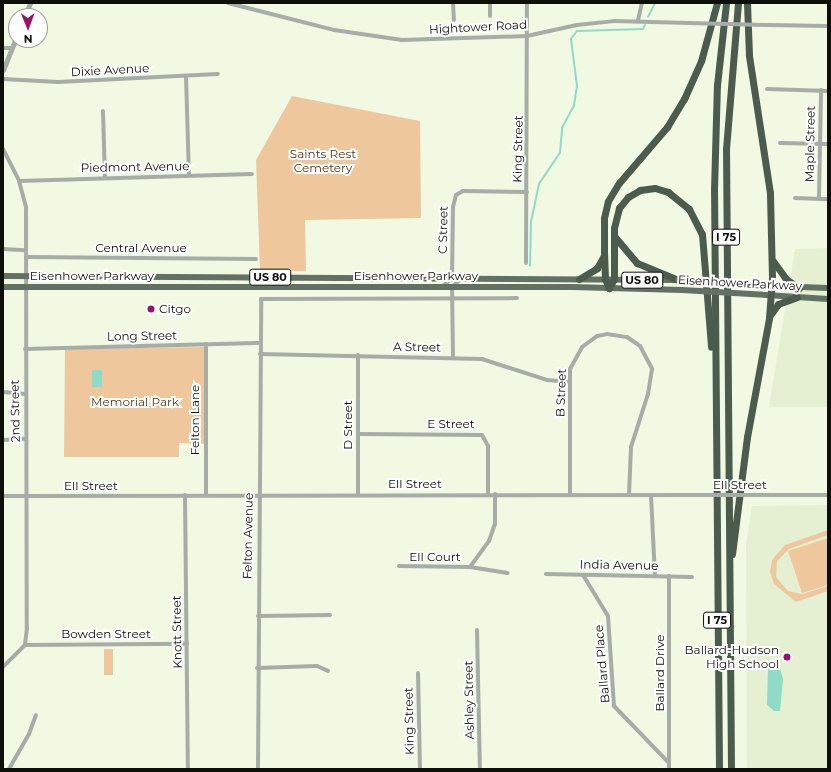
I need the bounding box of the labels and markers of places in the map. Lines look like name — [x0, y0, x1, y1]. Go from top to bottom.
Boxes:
place label: Citgo — [159, 302, 191, 316]
marker: Citgo — [146, 304, 156, 314]
place label: Ballard-Hudson High School — [685, 643, 779, 671]
marker: Ballard-Hudson High School — [782, 652, 792, 662]

